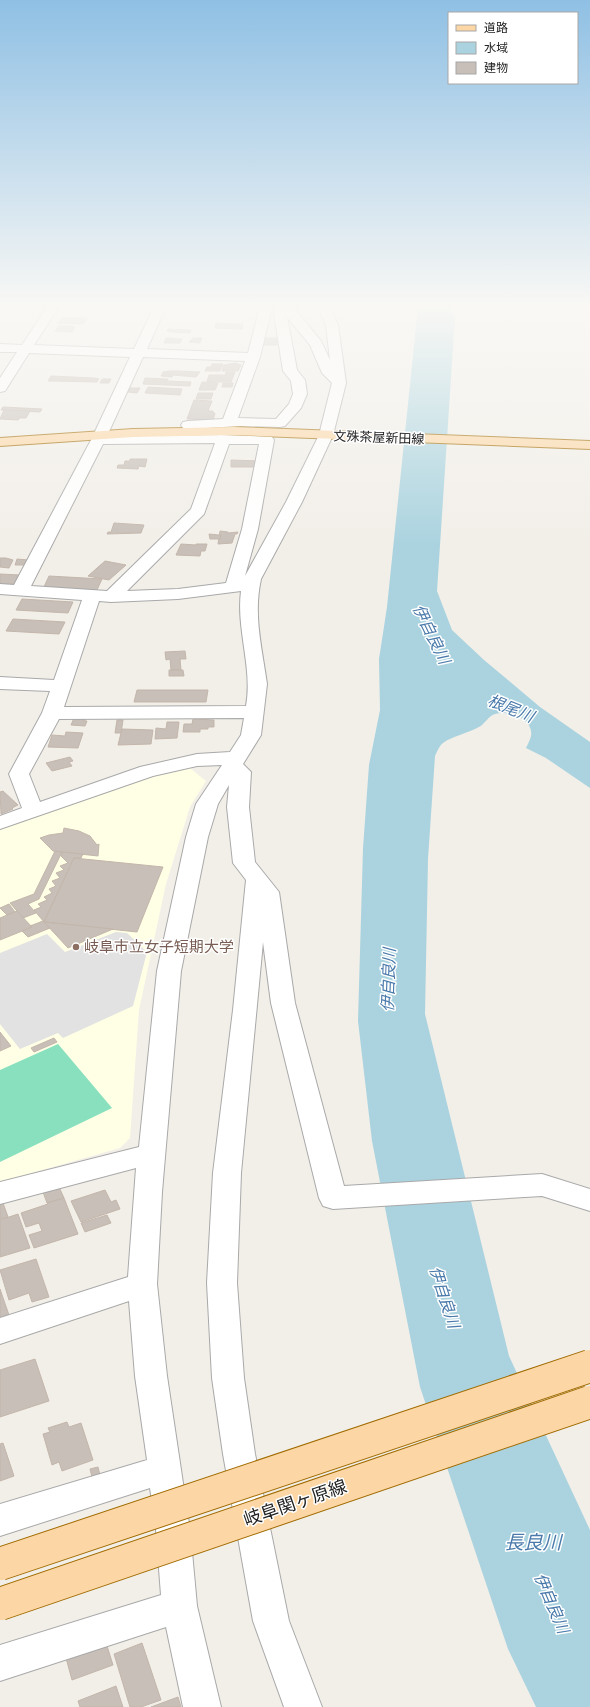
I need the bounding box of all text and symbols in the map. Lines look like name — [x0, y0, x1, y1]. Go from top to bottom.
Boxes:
legend — [448, 12, 578, 84]
text: 道路 — [484, 20, 508, 36]
text: 水域 — [484, 40, 508, 56]
text: 建物 — [484, 60, 508, 76]
street label: 文殊茶屋新田線 — [333, 427, 425, 448]
water label: 伊自良川 — [408, 601, 456, 669]
water label: 根尾川 — [485, 690, 539, 728]
place label: 岐阜市立女子短期大学 — [84, 937, 234, 956]
marker: 岐阜市立女子短期大学 — [71, 942, 81, 952]
water label: 伊自良川 — [377, 946, 400, 1012]
water label: 伊自良川 — [425, 1263, 465, 1333]
street label: 岐阜関ヶ原線 — [240, 1474, 350, 1531]
water label: 長良川 — [504, 1530, 563, 1555]
water label: 伊自良川 — [529, 1570, 574, 1639]

